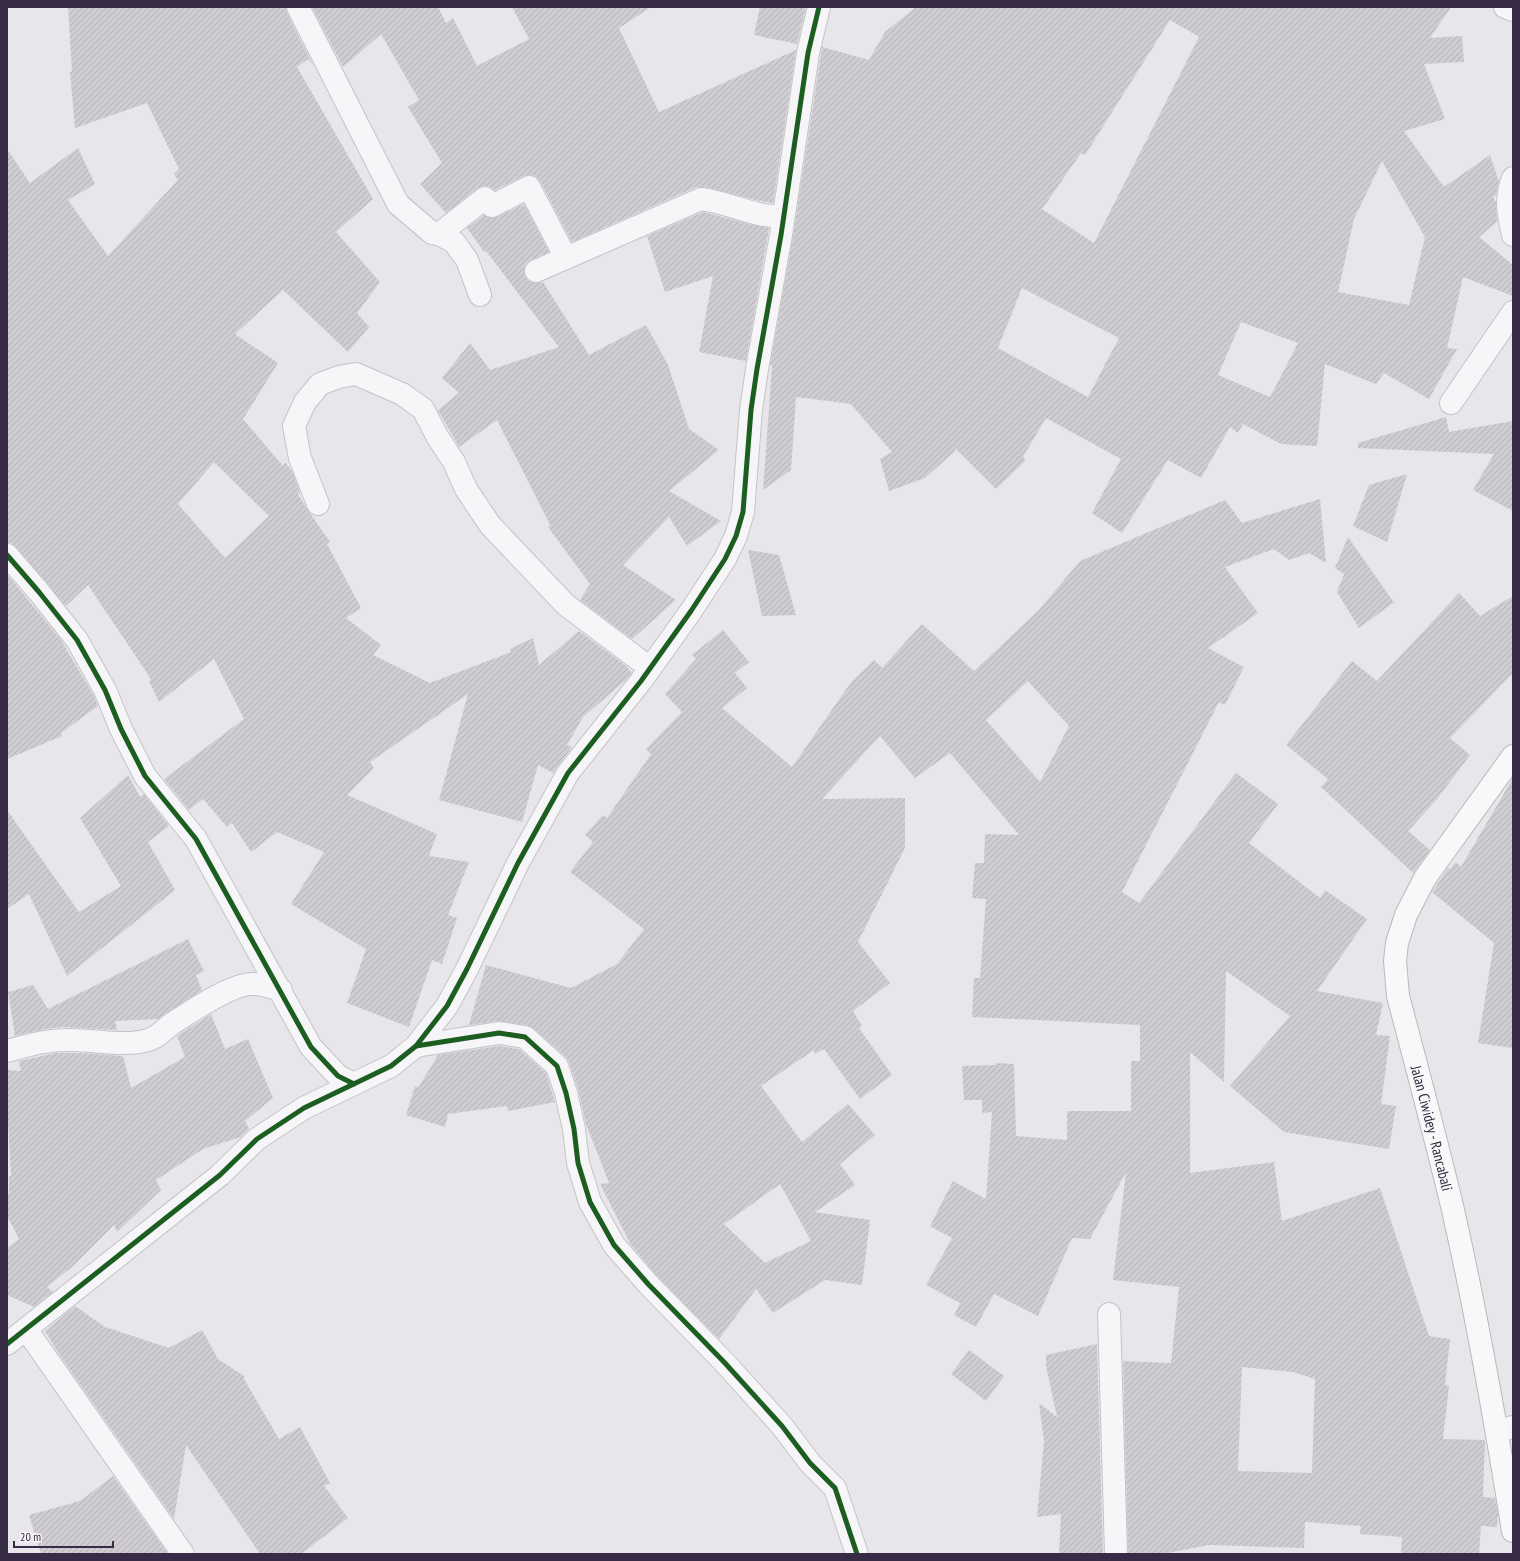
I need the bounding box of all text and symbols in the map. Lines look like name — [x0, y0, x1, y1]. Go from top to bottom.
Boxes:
street label: Jalan Ciwidey - Rancabali — [1407, 1062, 1458, 1193]
scale bar — [14, 1523, 113, 1549]
text: 20 m — [20, 1529, 41, 1544]

